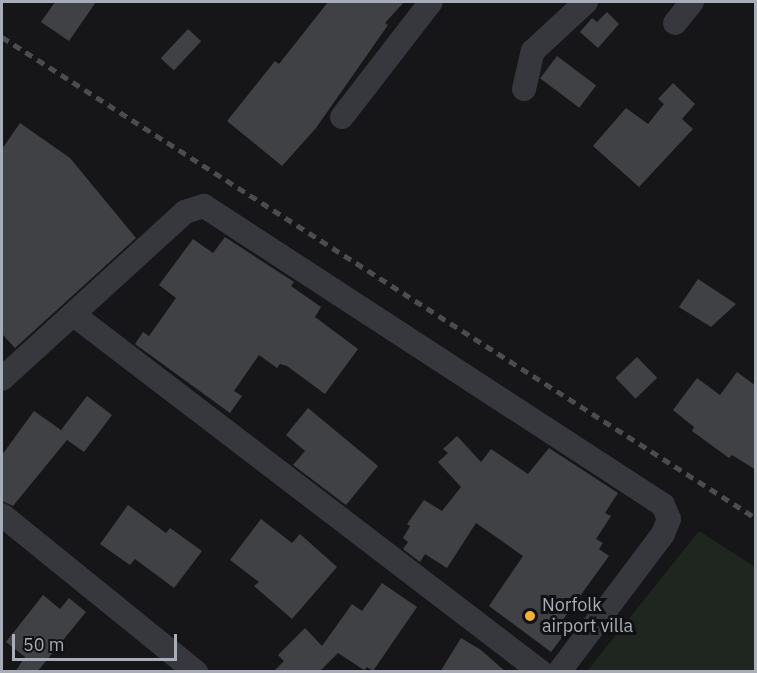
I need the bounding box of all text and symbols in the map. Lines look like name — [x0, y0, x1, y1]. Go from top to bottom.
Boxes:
place label: Norfolk airport villa — [542, 595, 633, 638]
marker: Norfolk airport villa — [523, 609, 537, 623]
scale bar — [15, 622, 180, 660]
text: 50 m — [23, 633, 65, 656]

